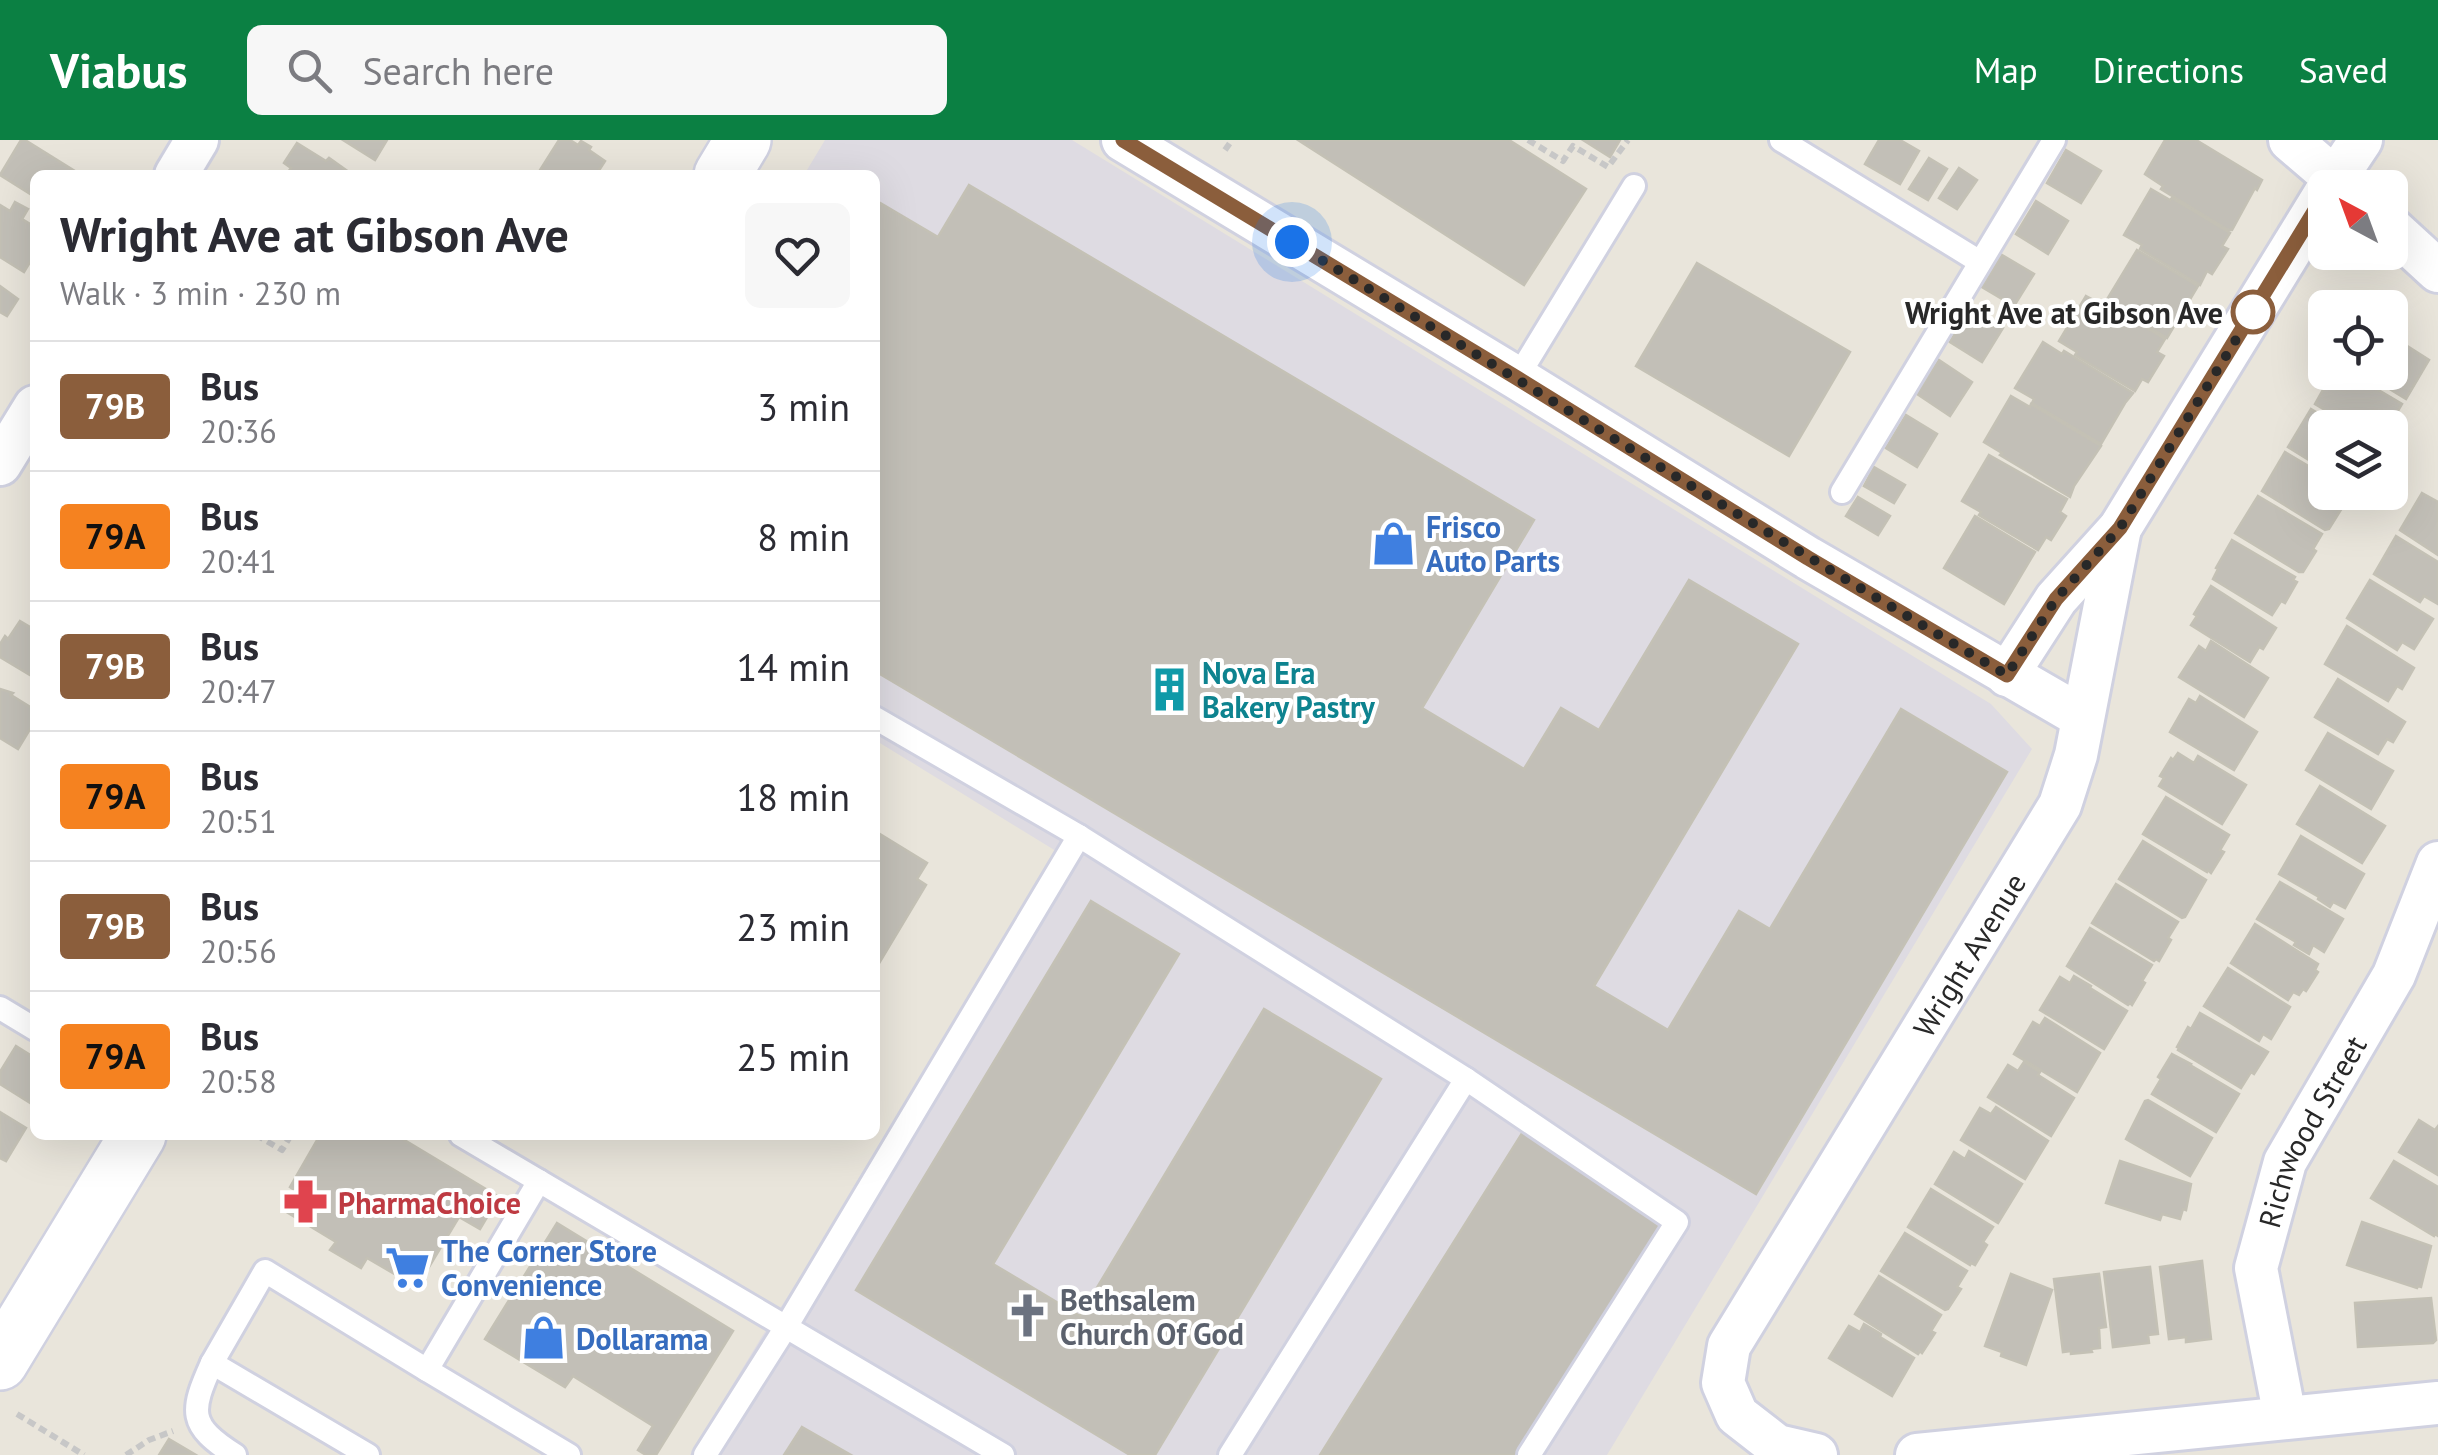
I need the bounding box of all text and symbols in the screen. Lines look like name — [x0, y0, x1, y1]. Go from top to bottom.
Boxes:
search box — [247, 25, 947, 115]
text: Viabus — [50, 39, 187, 101]
icon: search — [282, 43, 337, 98]
text: Search here — [362, 46, 554, 95]
text: Map — [1974, 47, 2038, 93]
text: Directions — [2093, 47, 2244, 93]
text: Saved — [2299, 47, 2388, 93]
north arrow — [2308, 170, 2408, 270]
map controls — [2308, 170, 2408, 510]
text: Wright Ave at Gibson Ave — [60, 203, 569, 265]
button: heart — [745, 203, 850, 308]
your location — [1267, 217, 1317, 267]
text: Walk · 3 min · 230 m — [60, 272, 341, 314]
button: locate — [2308, 290, 2408, 390]
marker: Wright Ave at Gibson Ave — [2232, 291, 2274, 333]
place label: Wright Ave at Gibson Ave — [1905, 293, 2223, 332]
text: Bus — [200, 361, 259, 410]
text: 3 min — [757, 382, 850, 431]
text: 79B — [85, 383, 145, 429]
text: 20:36 — [200, 410, 277, 452]
button: layers — [2308, 410, 2408, 510]
text: Bus — [200, 491, 259, 540]
place label: Frisco Auto Parts — [1426, 507, 1560, 580]
text: 8 min — [757, 512, 850, 561]
text: 79A — [85, 513, 145, 559]
shop icon: Frisco Auto Parts — [1369, 519, 1417, 567]
text: 20:41 — [200, 540, 277, 582]
text: Bus — [200, 621, 259, 670]
text: 14 min — [737, 642, 850, 691]
text: 79B — [85, 643, 145, 689]
place label: Nova Era Bakery Pastry — [1202, 653, 1375, 726]
building icon: Nova Era Bakery Pastry — [1145, 665, 1193, 713]
text: 20:47 — [200, 670, 277, 712]
text: Bus — [200, 751, 259, 800]
text: 18 min — [737, 772, 850, 821]
text: 79A — [85, 773, 145, 819]
text: 20:51 — [200, 800, 277, 842]
street label: Wright Avenue — [1904, 865, 2034, 1044]
text: Bus — [200, 881, 259, 930]
text: 23 min — [737, 902, 850, 951]
text: 79B — [85, 903, 145, 949]
text: 20:56 — [200, 930, 277, 972]
text: Bus — [200, 1011, 259, 1060]
street label: Richwood Street — [2249, 1028, 2374, 1232]
text: 25 min — [737, 1032, 850, 1081]
text: 79A — [85, 1033, 145, 1079]
text: 20:58 — [200, 1060, 277, 1102]
pharmacy icon: PharmaChoice — [281, 1178, 329, 1226]
place label: PharmaChoice — [338, 1183, 521, 1222]
place label: The Corner Store Convenience — [441, 1231, 657, 1304]
supermarket icon: The Corner Store Convenience — [384, 1243, 432, 1291]
place label: Bethsalem Church Of God — [1060, 1280, 1244, 1353]
church icon: Bethsalem Church Of God — [1003, 1292, 1051, 1340]
shop icon: Dollarama — [519, 1314, 567, 1362]
place label: Dollarama — [576, 1319, 708, 1358]

